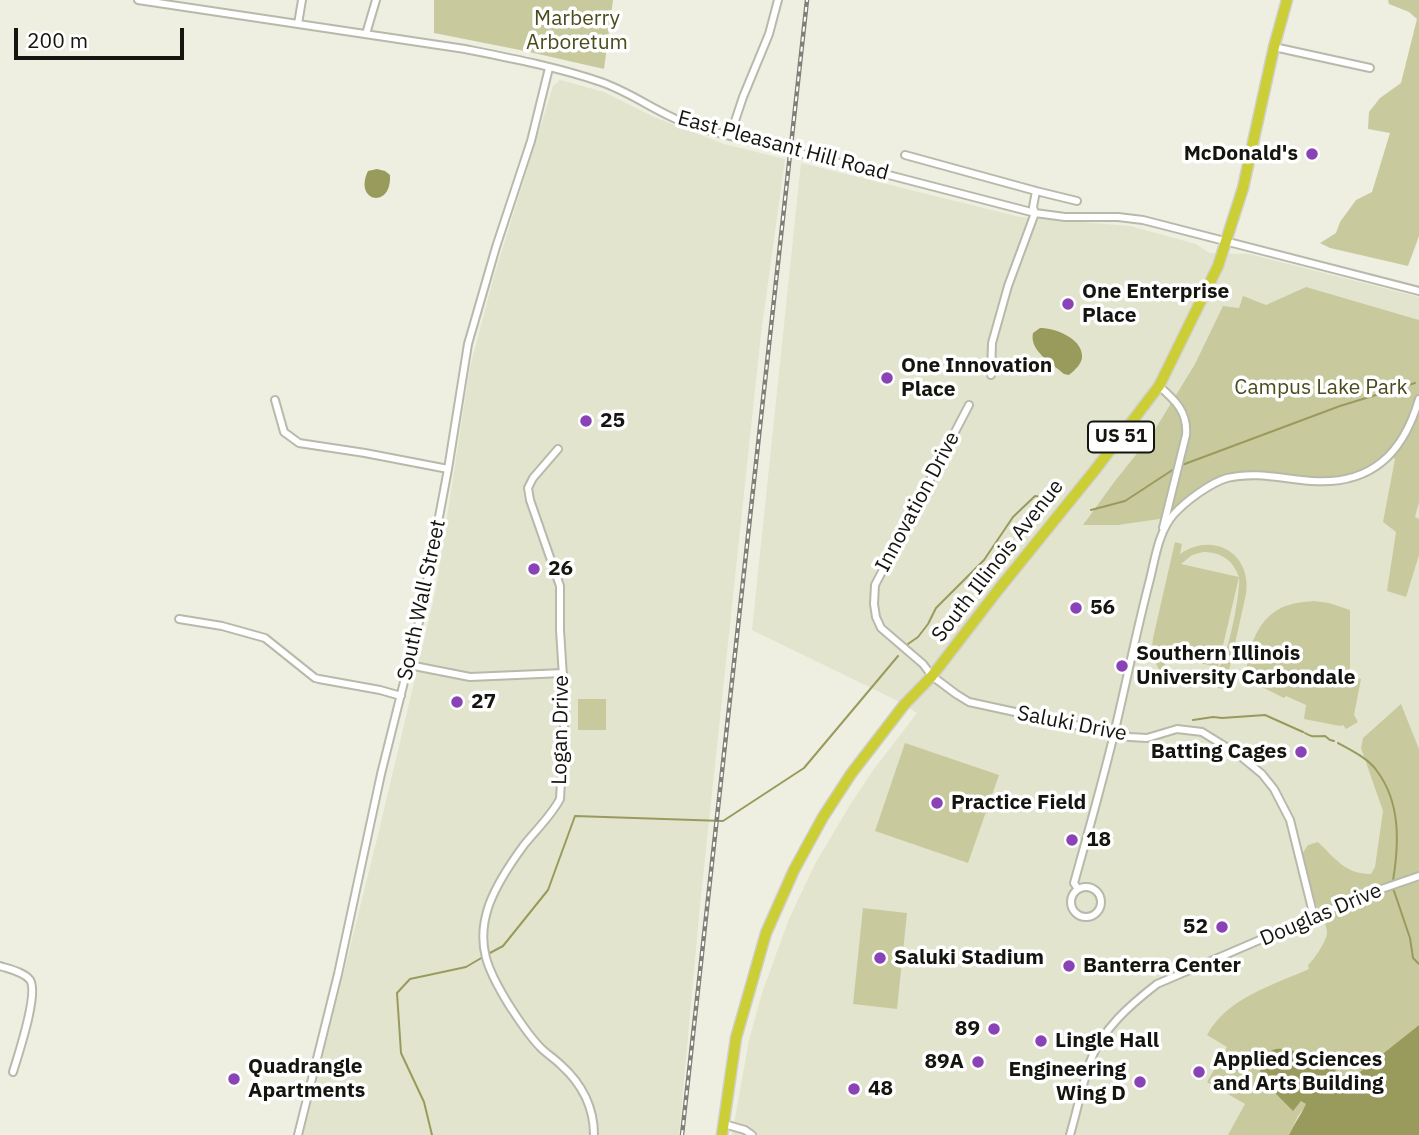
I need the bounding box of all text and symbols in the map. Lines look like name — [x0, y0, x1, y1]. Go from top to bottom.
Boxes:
park label: Marberry Arboretum — [526, 6, 628, 56]
scale bar — [18, 14, 187, 58]
text: 200 m — [27, 26, 88, 54]
street label: East Pleasant Hill Road — [675, 106, 891, 186]
place label: McDonald's — [1184, 141, 1298, 167]
marker: McDonald's — [1304, 146, 1320, 162]
place label: One Enterprise Place — [1082, 279, 1229, 329]
marker: One Enterprise Place — [1060, 296, 1076, 312]
place label: One Innovation Place — [901, 353, 1052, 403]
marker: One Innovation Place — [879, 370, 895, 386]
park label: Campus Lake Park — [1234, 375, 1408, 401]
place label: 25 — [600, 408, 625, 434]
marker: 25 — [578, 413, 594, 429]
road number: US 51 — [1088, 422, 1154, 452]
street label: Innovation Drive — [870, 428, 966, 576]
street label: South Illinois Avenue — [927, 475, 1069, 647]
street label: South Wall Street — [393, 517, 451, 683]
place label: 26 — [548, 556, 573, 582]
marker: 26 — [526, 561, 542, 577]
place label: 56 — [1090, 595, 1115, 621]
marker: 56 — [1068, 600, 1084, 616]
place label: Southern Illinois University Carbondale — [1136, 641, 1355, 691]
marker: Southern Illinois University Carbondale — [1114, 658, 1130, 674]
street label: Logan Drive — [547, 675, 575, 785]
place label: 27 — [471, 689, 496, 715]
marker: 27 — [449, 694, 465, 710]
street label: Saluki Drive — [1015, 701, 1129, 747]
place label: Batting Cages — [1151, 739, 1287, 765]
marker: Batting Cages — [1293, 744, 1309, 760]
place label: Practice Field — [951, 790, 1086, 816]
marker: Practice Field — [929, 795, 945, 811]
place label: 18 — [1086, 827, 1111, 853]
marker: 18 — [1064, 832, 1080, 848]
street label: Douglas Drive — [1256, 878, 1386, 952]
place label: 52 — [1183, 914, 1208, 940]
marker: 52 — [1214, 919, 1230, 935]
place label: Saluki Stadium — [894, 945, 1044, 971]
marker: Saluki Stadium — [872, 950, 888, 966]
place label: Banterra Center — [1083, 953, 1241, 979]
marker: Banterra Center — [1061, 958, 1077, 974]
place label: 89 — [955, 1016, 980, 1042]
marker: 89 — [986, 1021, 1002, 1037]
place label: Lingle Hall — [1055, 1028, 1159, 1054]
marker: Lingle Hall — [1033, 1033, 1049, 1049]
place label: Applied Sciences and Arts Building — [1213, 1047, 1383, 1097]
place label: 89A — [924, 1049, 964, 1075]
place label: Quadrangle Apartments — [248, 1054, 365, 1104]
marker: 89A — [970, 1054, 986, 1070]
place label: Engineering Wing D — [1008, 1057, 1126, 1107]
marker: Applied Sciences and Arts Building — [1191, 1064, 1207, 1080]
marker: Quadrangle Apartments — [226, 1071, 242, 1087]
marker: Engineering Wing D — [1132, 1074, 1148, 1090]
place label: 48 — [868, 1076, 893, 1102]
marker: 48 — [846, 1081, 862, 1097]

